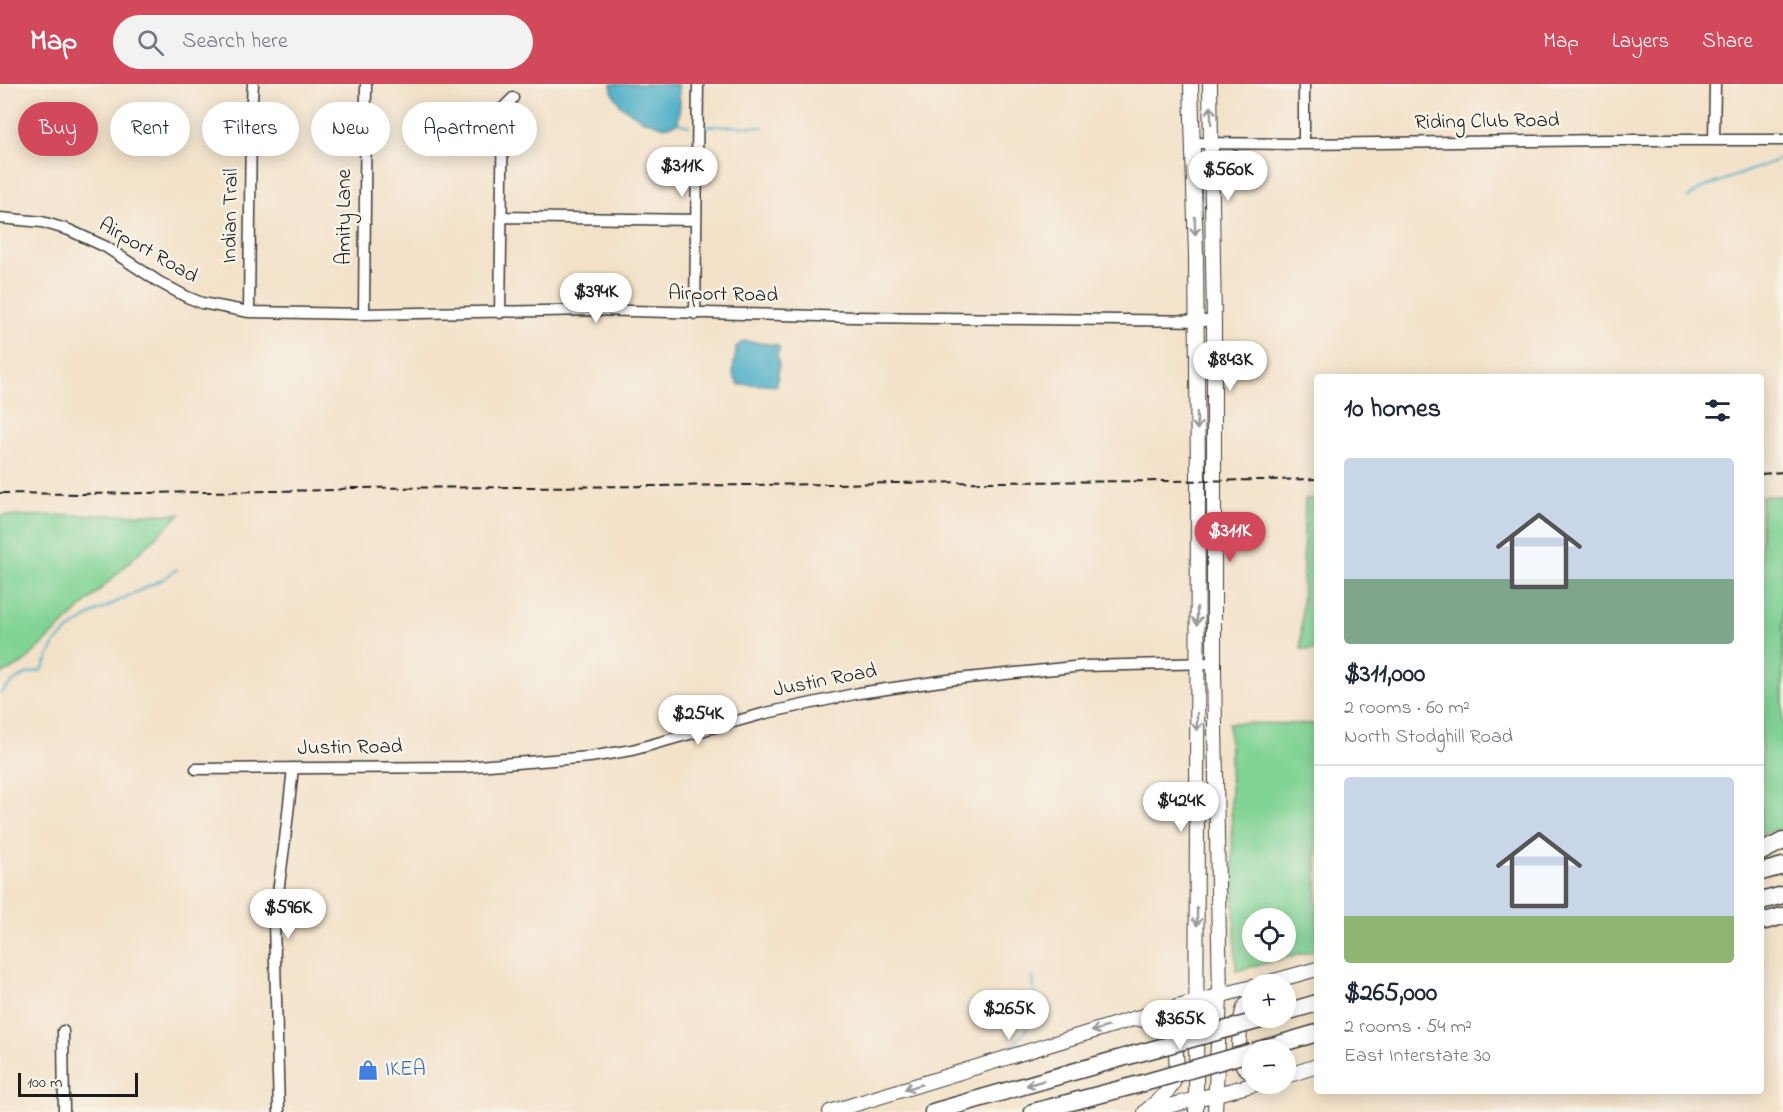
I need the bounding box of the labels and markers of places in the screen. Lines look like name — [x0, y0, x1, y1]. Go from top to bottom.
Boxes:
pin: $311K — [640, 147, 724, 198]
pin: $560K — [1186, 151, 1270, 202]
pin: $394K — [554, 273, 638, 324]
pin: $843K — [1188, 341, 1272, 392]
pin: $311K — [1188, 512, 1272, 563]
pin: $254K — [656, 695, 740, 746]
pin: $424K — [1139, 782, 1223, 833]
pin: $596K — [246, 889, 330, 940]
pin: $265K — [967, 990, 1051, 1041]
pin: $365K — [1138, 1000, 1222, 1051]
place label: IKEA — [385, 1055, 426, 1085]
shop icon: IKEA — [356, 1058, 380, 1082]

